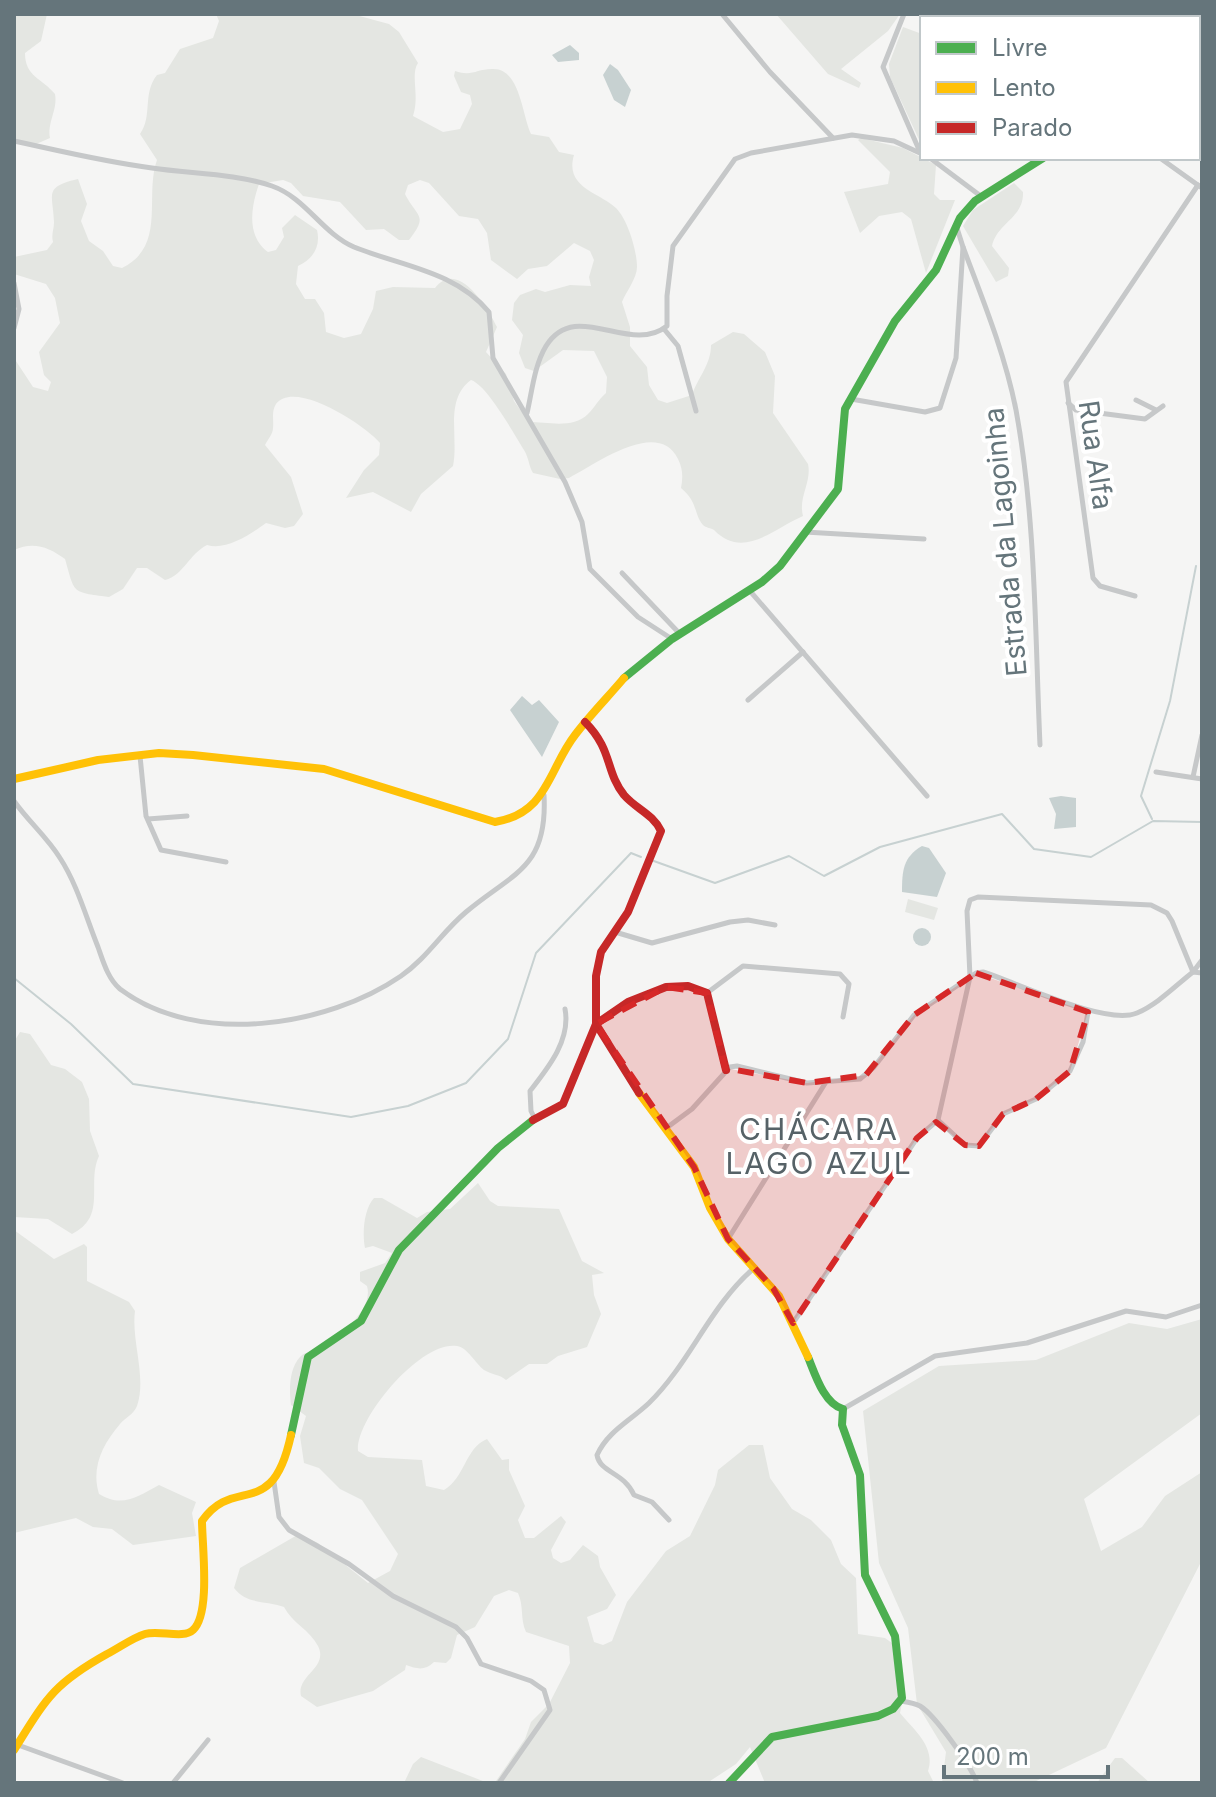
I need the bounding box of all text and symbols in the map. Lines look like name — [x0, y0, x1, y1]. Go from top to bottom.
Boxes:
legend — [920, 16, 1200, 160]
text: Livre — [992, 33, 1048, 62]
text: Lento — [992, 73, 1056, 102]
text: Parado — [992, 113, 1072, 142]
street label: Rua Alfa — [1072, 398, 1120, 512]
street label: Estrada da Lagoinha — [976, 406, 1034, 678]
district label: CHÁCARA LAGO AZUL — [725, 1111, 913, 1181]
scale bar — [944, 1729, 1108, 1779]
text: 200 m — [956, 1742, 1029, 1771]

